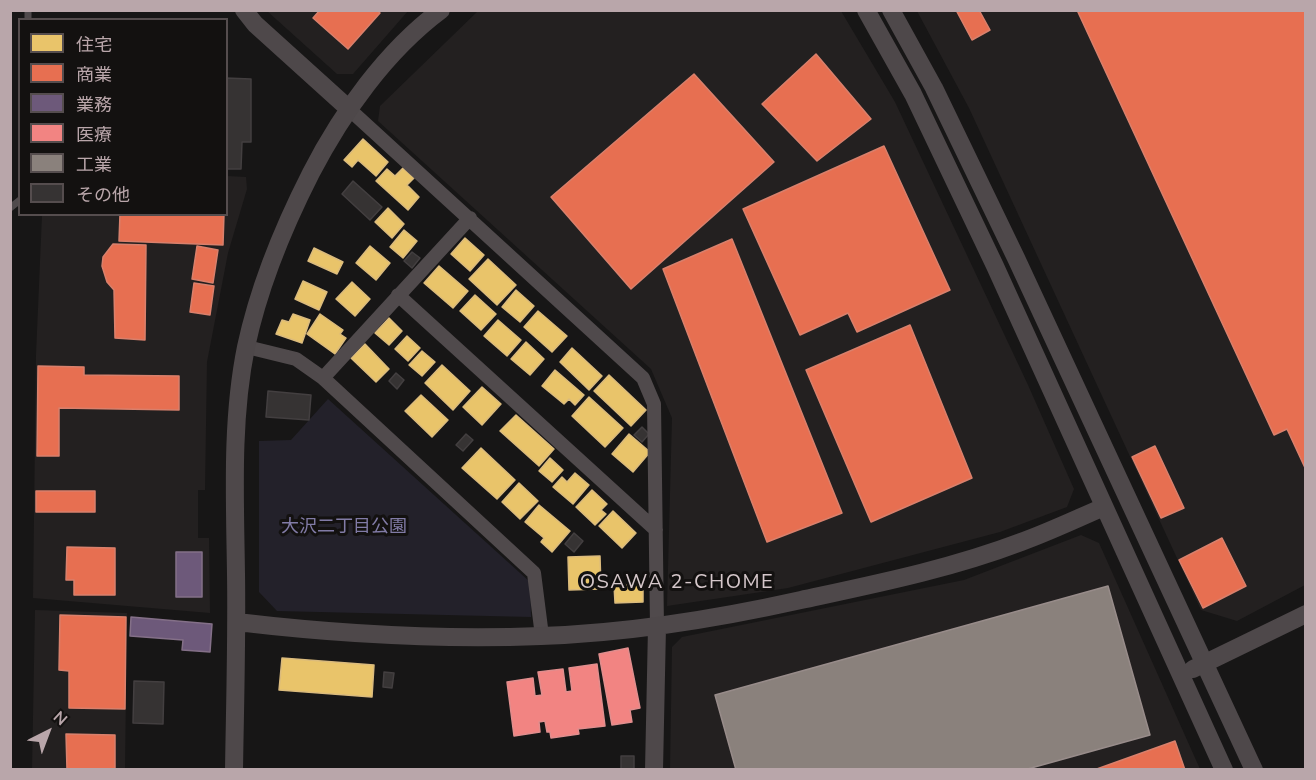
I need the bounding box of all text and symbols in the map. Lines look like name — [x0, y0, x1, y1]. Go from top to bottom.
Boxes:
legend — [18, 18, 228, 216]
text: 住宅 — [76, 33, 112, 57]
text: 商業 — [76, 63, 112, 87]
text: 業務 — [76, 93, 112, 117]
text: 医療 — [76, 123, 112, 147]
text: 工業 — [76, 153, 112, 177]
text: その他 — [76, 183, 130, 207]
park label: 大沢二丁目公園 — [281, 517, 407, 539]
district label: OSAWA 2-CHOME — [580, 571, 774, 595]
north arrow — [18, 702, 78, 762]
text: N — [48, 706, 72, 731]

